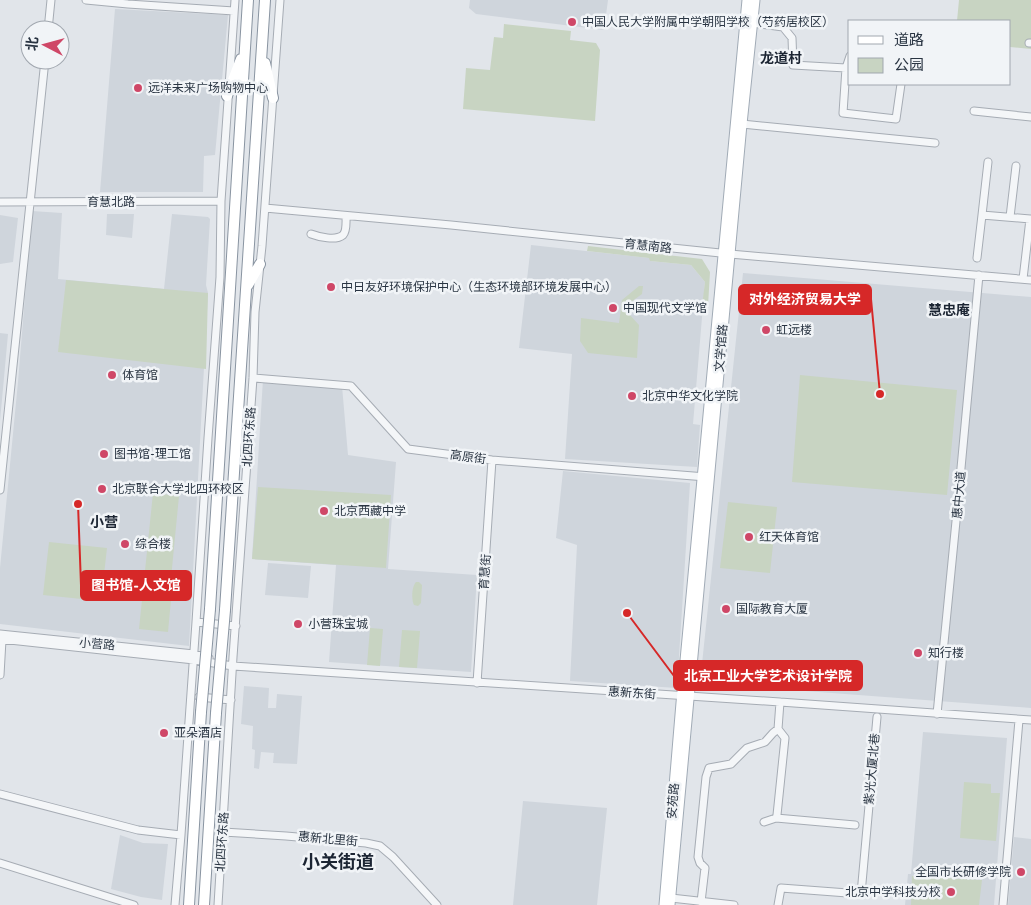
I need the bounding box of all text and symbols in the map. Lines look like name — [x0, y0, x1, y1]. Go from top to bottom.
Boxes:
place label: 中国人民大学附属中学朝阳学校（芍药居校区） — [582, 15, 834, 29]
marker: 中国人民大学附属中学朝阳学校（芍药居校区） — [566, 16, 578, 28]
north arrow — [20, 20, 70, 70]
legend — [848, 20, 1011, 85]
text: 道路 — [894, 31, 924, 49]
text: 北 — [23, 36, 42, 52]
district label: 龙道村 — [760, 50, 802, 67]
text: 公园 — [894, 56, 924, 74]
place label: 远洋未来广场购物中心 — [148, 81, 268, 95]
marker: 远洋未来广场购物中心 — [132, 82, 144, 94]
street label: 育慧北路 — [87, 195, 135, 209]
street label: 育慧南路 — [623, 237, 673, 255]
place label: 中日友好环境保护中心（生态环境部环境发展中心） — [341, 280, 617, 294]
marker: 中日友好环境保护中心（生态环境部环境发展中心） — [325, 281, 337, 293]
callout: 对外经济贸易大学 — [739, 285, 871, 314]
text: 对外经济贸易大学 — [749, 291, 861, 308]
place label: 中国现代文学馆 — [623, 301, 707, 315]
marker: 中国现代文学馆 — [607, 302, 619, 314]
district label: 慧忠庵 — [928, 302, 970, 319]
street label: 文学馆路 — [712, 323, 730, 373]
place label: 虹远楼 — [776, 323, 812, 337]
marker: 虹远楼 — [760, 324, 772, 336]
place label: 体育馆 — [122, 368, 158, 382]
marker: 体育馆 — [106, 369, 118, 381]
place label: 北京中华文化学院 — [642, 389, 738, 403]
marker: 北京中华文化学院 — [626, 390, 638, 402]
street label: 北四环东路 — [240, 407, 258, 467]
place label: 图书馆-理工馆 — [114, 447, 191, 461]
marker: 图书馆-理工馆 — [98, 448, 110, 460]
street label: 高原街 — [449, 448, 487, 466]
street label: 惠中大道 — [950, 470, 968, 520]
place label: 北京联合大学北四环校区 — [112, 482, 244, 496]
marker: 北京联合大学北四环校区 — [96, 483, 108, 495]
place label: 北京西藏中学 — [334, 504, 406, 518]
marker: 北京西藏中学 — [318, 505, 330, 517]
district label: 小营 — [90, 514, 118, 531]
place label: 红天体育馆 — [759, 530, 819, 544]
marker: 红天体育馆 — [743, 531, 755, 543]
place label: 综合楼 — [135, 537, 171, 551]
marker: 综合楼 — [119, 538, 131, 550]
street label: 育慧街 — [477, 554, 493, 590]
callout: 图书馆-人文馆 — [81, 571, 191, 600]
text: 图书馆-人文馆 — [91, 577, 181, 594]
place label: 国际教育大厦 — [736, 602, 808, 616]
marker: 国际教育大厦 — [720, 603, 732, 615]
place label: 小营珠宝城 — [308, 617, 368, 631]
marker: 小营珠宝城 — [292, 618, 304, 630]
street label: 小营路 — [78, 635, 116, 653]
place label: 知行楼 — [928, 646, 964, 660]
marker: 知行楼 — [912, 647, 924, 659]
callout: 北京工业大学艺术设计学院 — [674, 661, 862, 690]
text: 北京工业大学艺术设计学院 — [684, 668, 852, 685]
street label: 惠新东街 — [608, 684, 656, 702]
place label: 亚朵酒店 — [174, 726, 222, 740]
marker: 亚朵酒店 — [158, 727, 170, 739]
street label: 紫光大厦北巷 — [862, 733, 882, 805]
street label: 安苑路 — [664, 782, 682, 820]
street label: 北四环东路 — [213, 812, 231, 872]
street label: 惠新北里街 — [297, 829, 359, 849]
district label: 小关街道 — [302, 851, 374, 873]
place label: 全国市长研修学院 — [915, 865, 1011, 879]
marker: 全国市长研修学院 — [1015, 866, 1027, 878]
place label: 北京中学科技分校 — [845, 885, 941, 899]
marker: 北京中学科技分校 — [945, 886, 957, 898]

